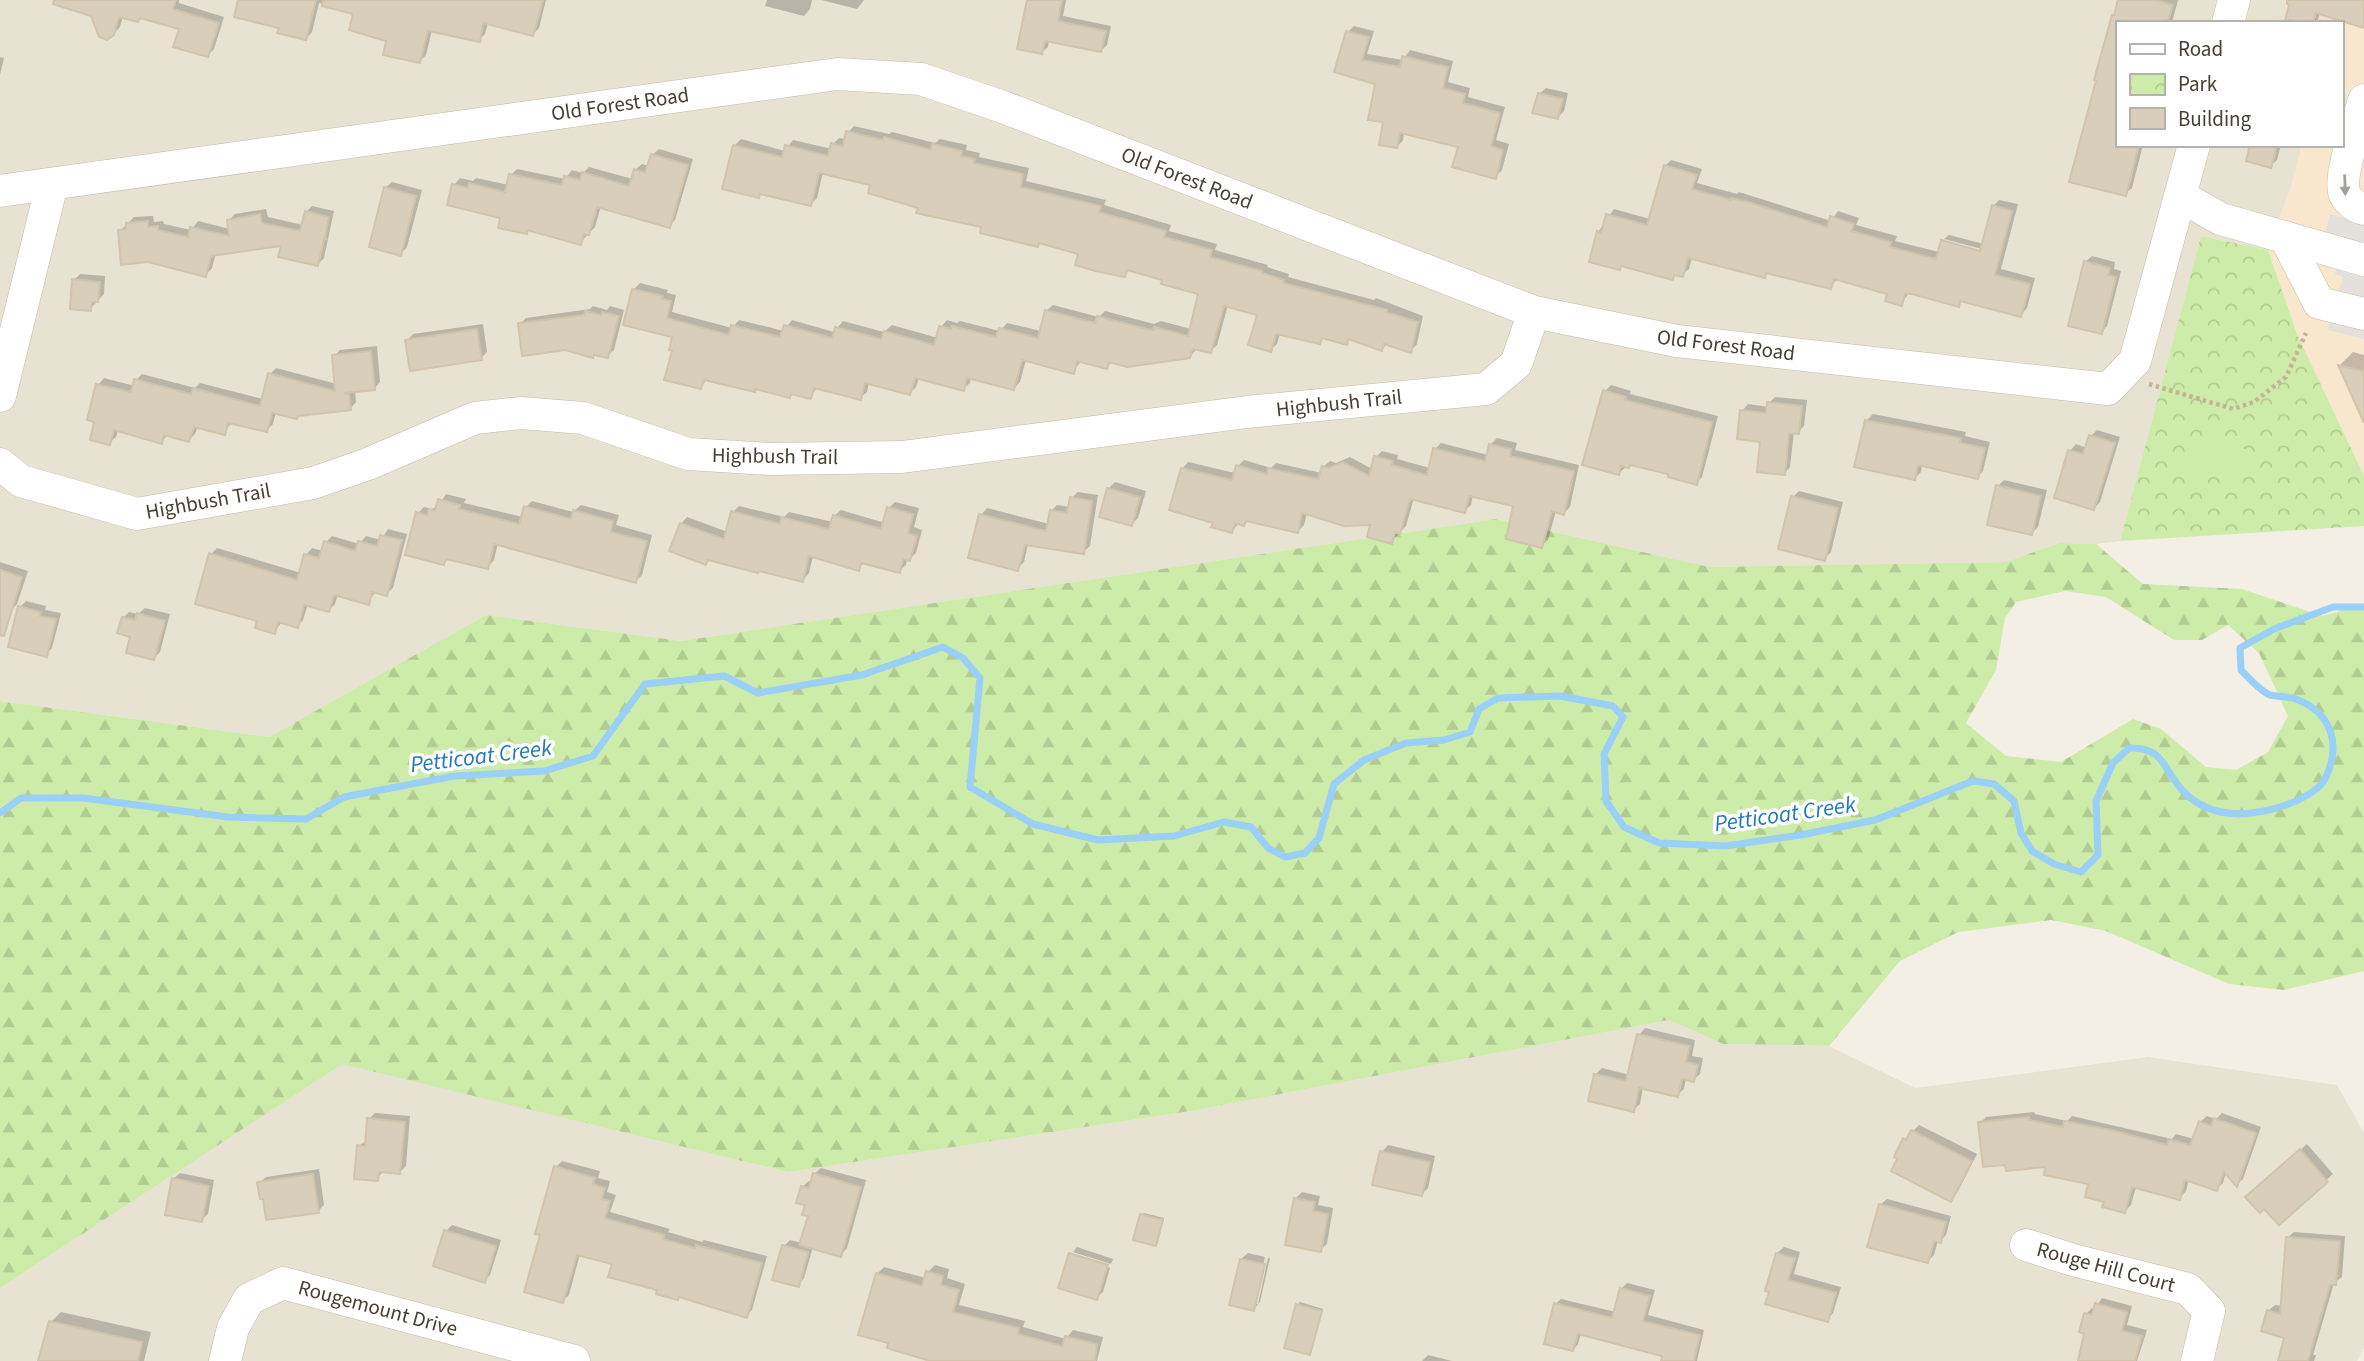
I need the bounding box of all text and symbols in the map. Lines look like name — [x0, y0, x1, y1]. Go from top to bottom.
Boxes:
legend — [2116, 21, 2343, 147]
text: Road — [2178, 34, 2223, 64]
text: Park — [2178, 69, 2218, 99]
street label: Old Forest Road — [549, 79, 691, 129]
text: Building — [2178, 104, 2252, 134]
street label: Old Forest Road — [1117, 139, 1257, 217]
one-way arrow — [2340, 174, 2351, 196]
street label: Old Forest Road — [1655, 322, 1797, 368]
street label: Highbush Trail — [1275, 381, 1403, 425]
street label: Highbush Trail — [711, 440, 839, 472]
street label: Highbush Trail — [143, 475, 273, 527]
water label: Petticoat Creek — [408, 731, 555, 781]
water label: Petticoat Creek — [1712, 788, 1859, 840]
street label: Rouge Hill Court — [2033, 1234, 2179, 1300]
street label: Rougemount Drive — [295, 1272, 461, 1344]

